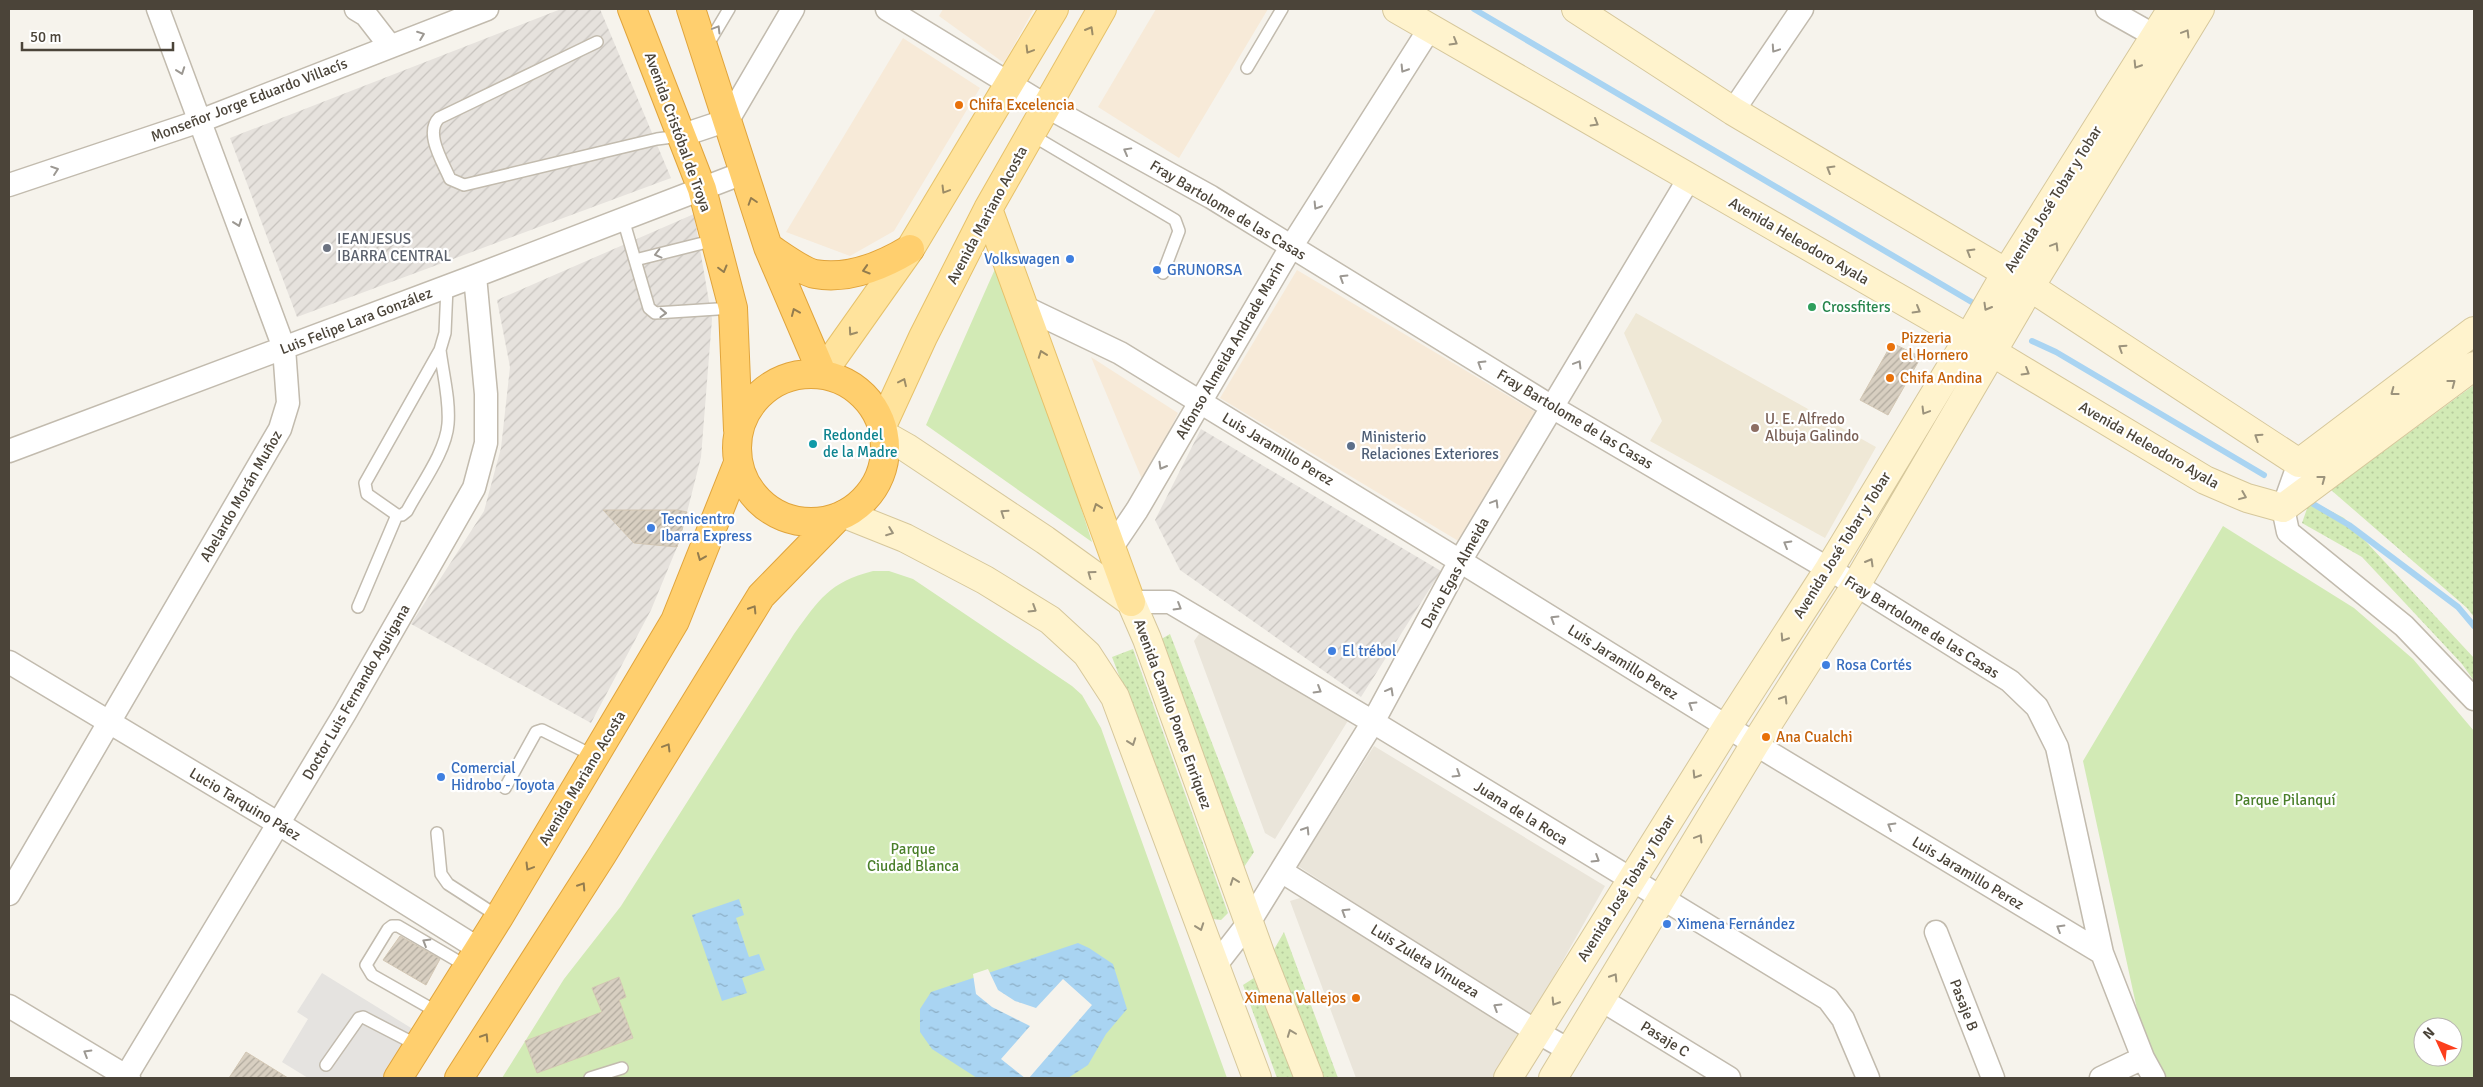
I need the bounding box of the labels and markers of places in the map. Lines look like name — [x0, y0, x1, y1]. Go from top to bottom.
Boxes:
place label: Chifa Excelencia — [969, 96, 1075, 114]
marker: Chifa Excelencia — [953, 99, 965, 111]
place label: IEANJESUS IBARRA CENTRAL — [337, 230, 451, 265]
marker: IEANJESUS IBARRA CENTRAL — [321, 242, 333, 254]
place label: Volkswagen — [984, 250, 1060, 268]
marker: Volkswagen — [1064, 253, 1076, 265]
place label: GRUNORSA — [1167, 261, 1242, 279]
marker: GRUNORSA — [1151, 264, 1163, 276]
place label: Crossfiters — [1822, 298, 1891, 316]
marker: Crossfiters — [1806, 301, 1818, 313]
place label: Pizzeria el Hornero — [1901, 329, 1969, 364]
marker: Pizzeria el Hornero — [1885, 341, 1897, 353]
place label: Chifa Andina — [1900, 369, 1982, 387]
marker: Chifa Andina — [1884, 372, 1896, 384]
place label: U. E. Alfredo Albuja Galindo — [1765, 410, 1859, 445]
marker: U. E. Alfredo Albuja Galindo — [1749, 422, 1761, 434]
place label: Redondel de la Madre — [823, 426, 897, 461]
place label: Ministerio Relaciones Exteriores — [1361, 428, 1499, 463]
marker: Redondel de la Madre — [807, 438, 819, 450]
marker: Ministerio Relaciones Exteriores — [1345, 440, 1357, 452]
place label: Tecnicentro Ibarra Express — [661, 510, 752, 545]
marker: Tecnicentro Ibarra Express — [645, 522, 657, 534]
place label: El trébol — [1342, 642, 1396, 660]
marker: El trébol — [1326, 645, 1338, 657]
place label: Rosa Cortés — [1836, 656, 1912, 674]
marker: Rosa Cortés — [1820, 659, 1832, 671]
place label: Ana Cualchi — [1776, 728, 1853, 746]
marker: Ana Cualchi — [1760, 731, 1772, 743]
place label: Comercial Hidrobo - Toyota — [451, 759, 555, 794]
marker: Comercial Hidrobo - Toyota — [435, 771, 447, 783]
place label: Ximena Fernández — [1677, 915, 1795, 933]
marker: Ximena Fernández — [1661, 918, 1673, 930]
place label: Ximena Vallejos — [1244, 989, 1346, 1007]
marker: Ximena Vallejos — [1350, 992, 1362, 1004]

